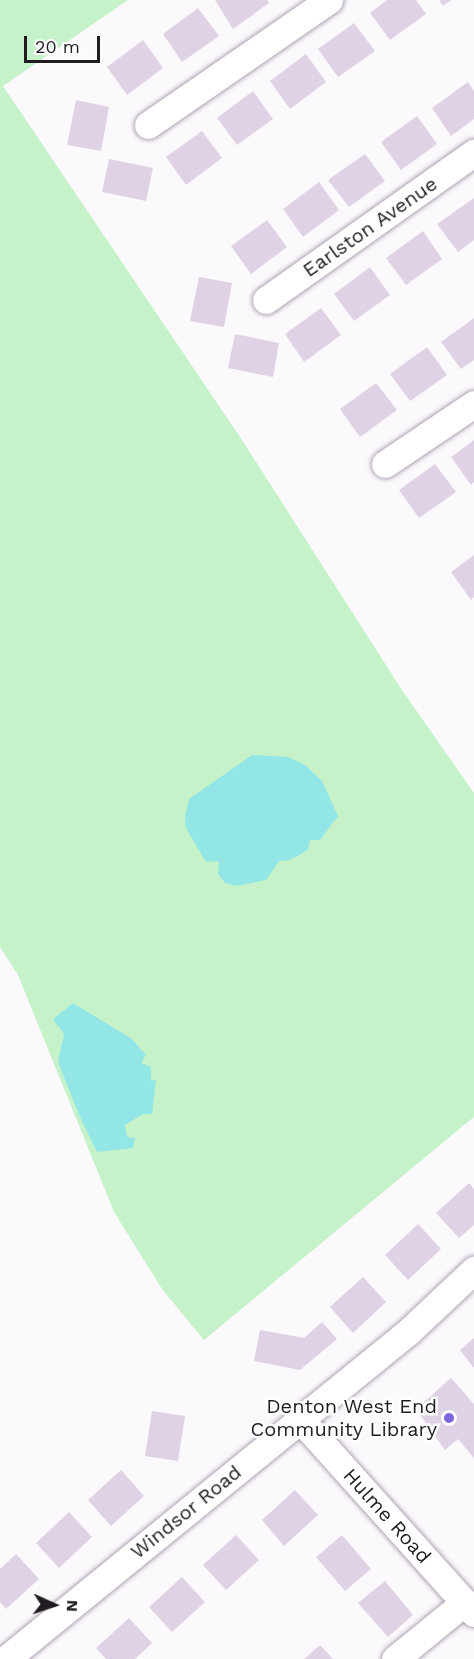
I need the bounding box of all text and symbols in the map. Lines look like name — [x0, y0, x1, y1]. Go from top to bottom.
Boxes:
scale bar — [27, 24, 104, 62]
text: 20 m — [35, 36, 80, 57]
street label: Earlston Avenue — [298, 172, 442, 282]
place label: Denton West End Community Library — [250, 1394, 437, 1441]
marker: Denton West End Community Library — [442, 1411, 456, 1425]
street label: Windsor Road — [126, 1460, 246, 1564]
street label: Hulme Road — [338, 1464, 436, 1568]
north arrow — [24, 1575, 84, 1635]
text: N — [63, 1600, 82, 1612]

